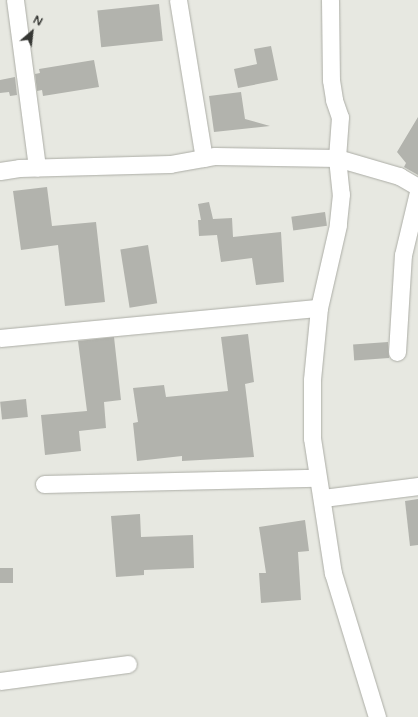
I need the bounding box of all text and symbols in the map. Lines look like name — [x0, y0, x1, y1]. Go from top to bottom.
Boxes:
north arrow — [12, 12, 52, 52]
text: N — [31, 13, 45, 29]

